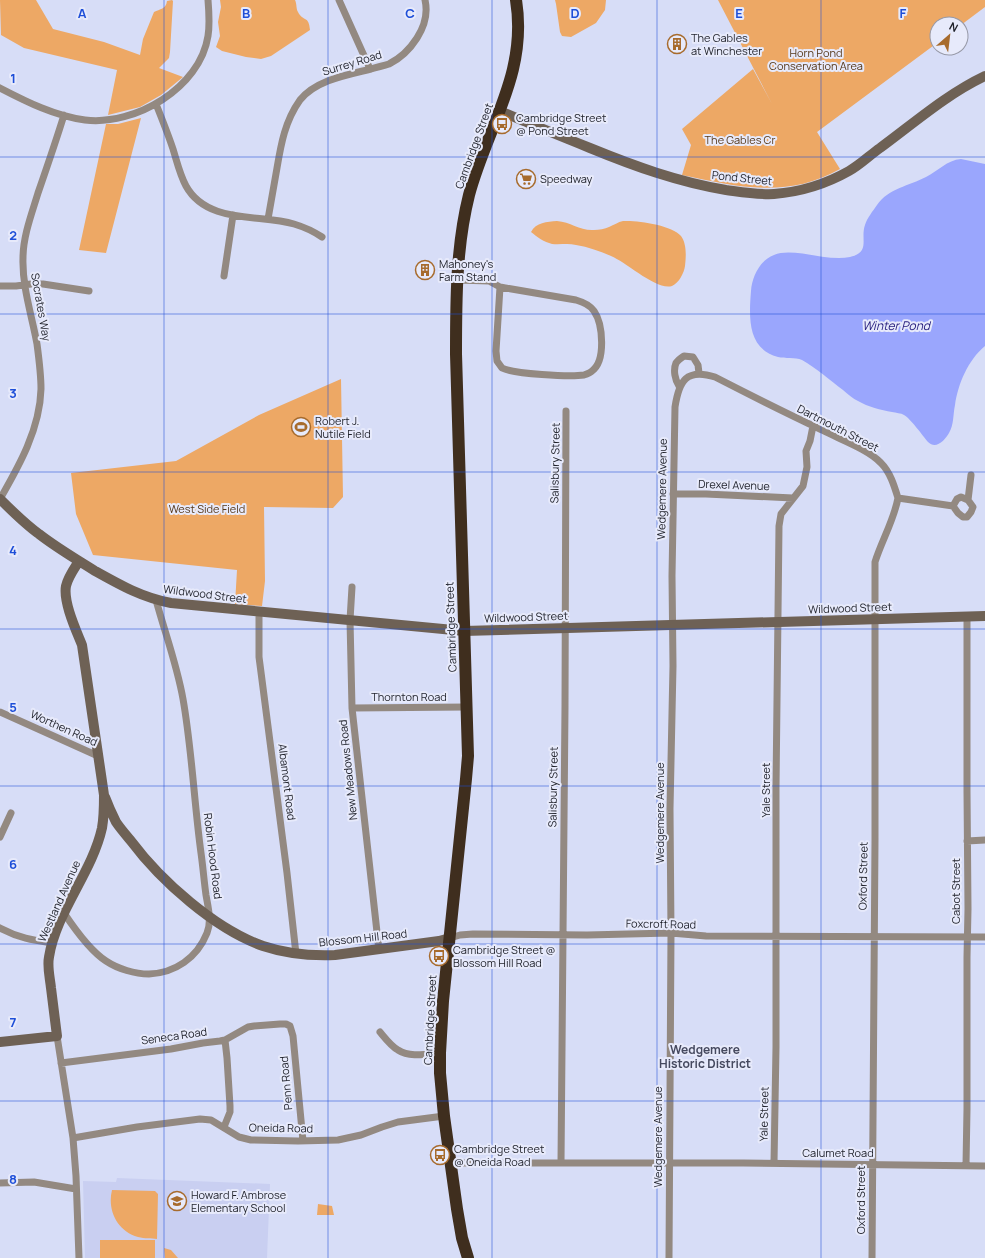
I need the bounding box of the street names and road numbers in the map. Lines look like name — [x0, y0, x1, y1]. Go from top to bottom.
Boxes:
street label: Surrey Road — [320, 46, 383, 79]
street label: Cambridge Street — [451, 101, 496, 191]
street label: Pond Street — [711, 167, 773, 188]
street label: Socrates Way — [28, 272, 55, 342]
street label: Dartmouth Street — [795, 401, 882, 455]
street label: Salisbury Street — [546, 422, 563, 504]
street label: Wedgemere Avenue — [653, 438, 670, 540]
street label: Drexel Avenue — [698, 476, 771, 493]
street label: Wildwood Street — [162, 581, 248, 606]
street label: Cambridge Street — [441, 582, 460, 672]
street label: Wildwood Street — [808, 599, 892, 616]
street label: Wildwood Street — [484, 608, 568, 625]
street label: Thornton Road — [371, 689, 447, 704]
street label: Worthen Road — [28, 706, 100, 749]
street label: New Meadows Road — [335, 719, 360, 821]
street label: Albamont Road — [275, 743, 300, 821]
street label: Salisbury Street — [544, 746, 561, 828]
street label: Wedgemere Avenue — [652, 762, 667, 864]
street label: Yale Street — [758, 763, 773, 817]
street label: Robin Hood Road — [201, 812, 226, 900]
street label: Oxford Street — [854, 842, 871, 910]
street label: Westland Avenue — [34, 857, 83, 944]
street label: Cabot Street — [948, 858, 963, 924]
street label: Foxcroft Road — [626, 915, 696, 932]
street label: Blossom Hill Road — [318, 925, 408, 950]
street label: Cambridge Street — [420, 974, 439, 1065]
street label: Seneca Road — [140, 1023, 208, 1048]
street label: Penn Road — [276, 1055, 295, 1111]
street label: Wedgemere Avenue — [650, 1086, 665, 1188]
street label: Yale Street — [756, 1086, 771, 1142]
street label: Oneida Road — [249, 1119, 313, 1136]
street label: Calumet Road — [802, 1145, 874, 1160]
street label: Oxford Street — [853, 1166, 868, 1234]

